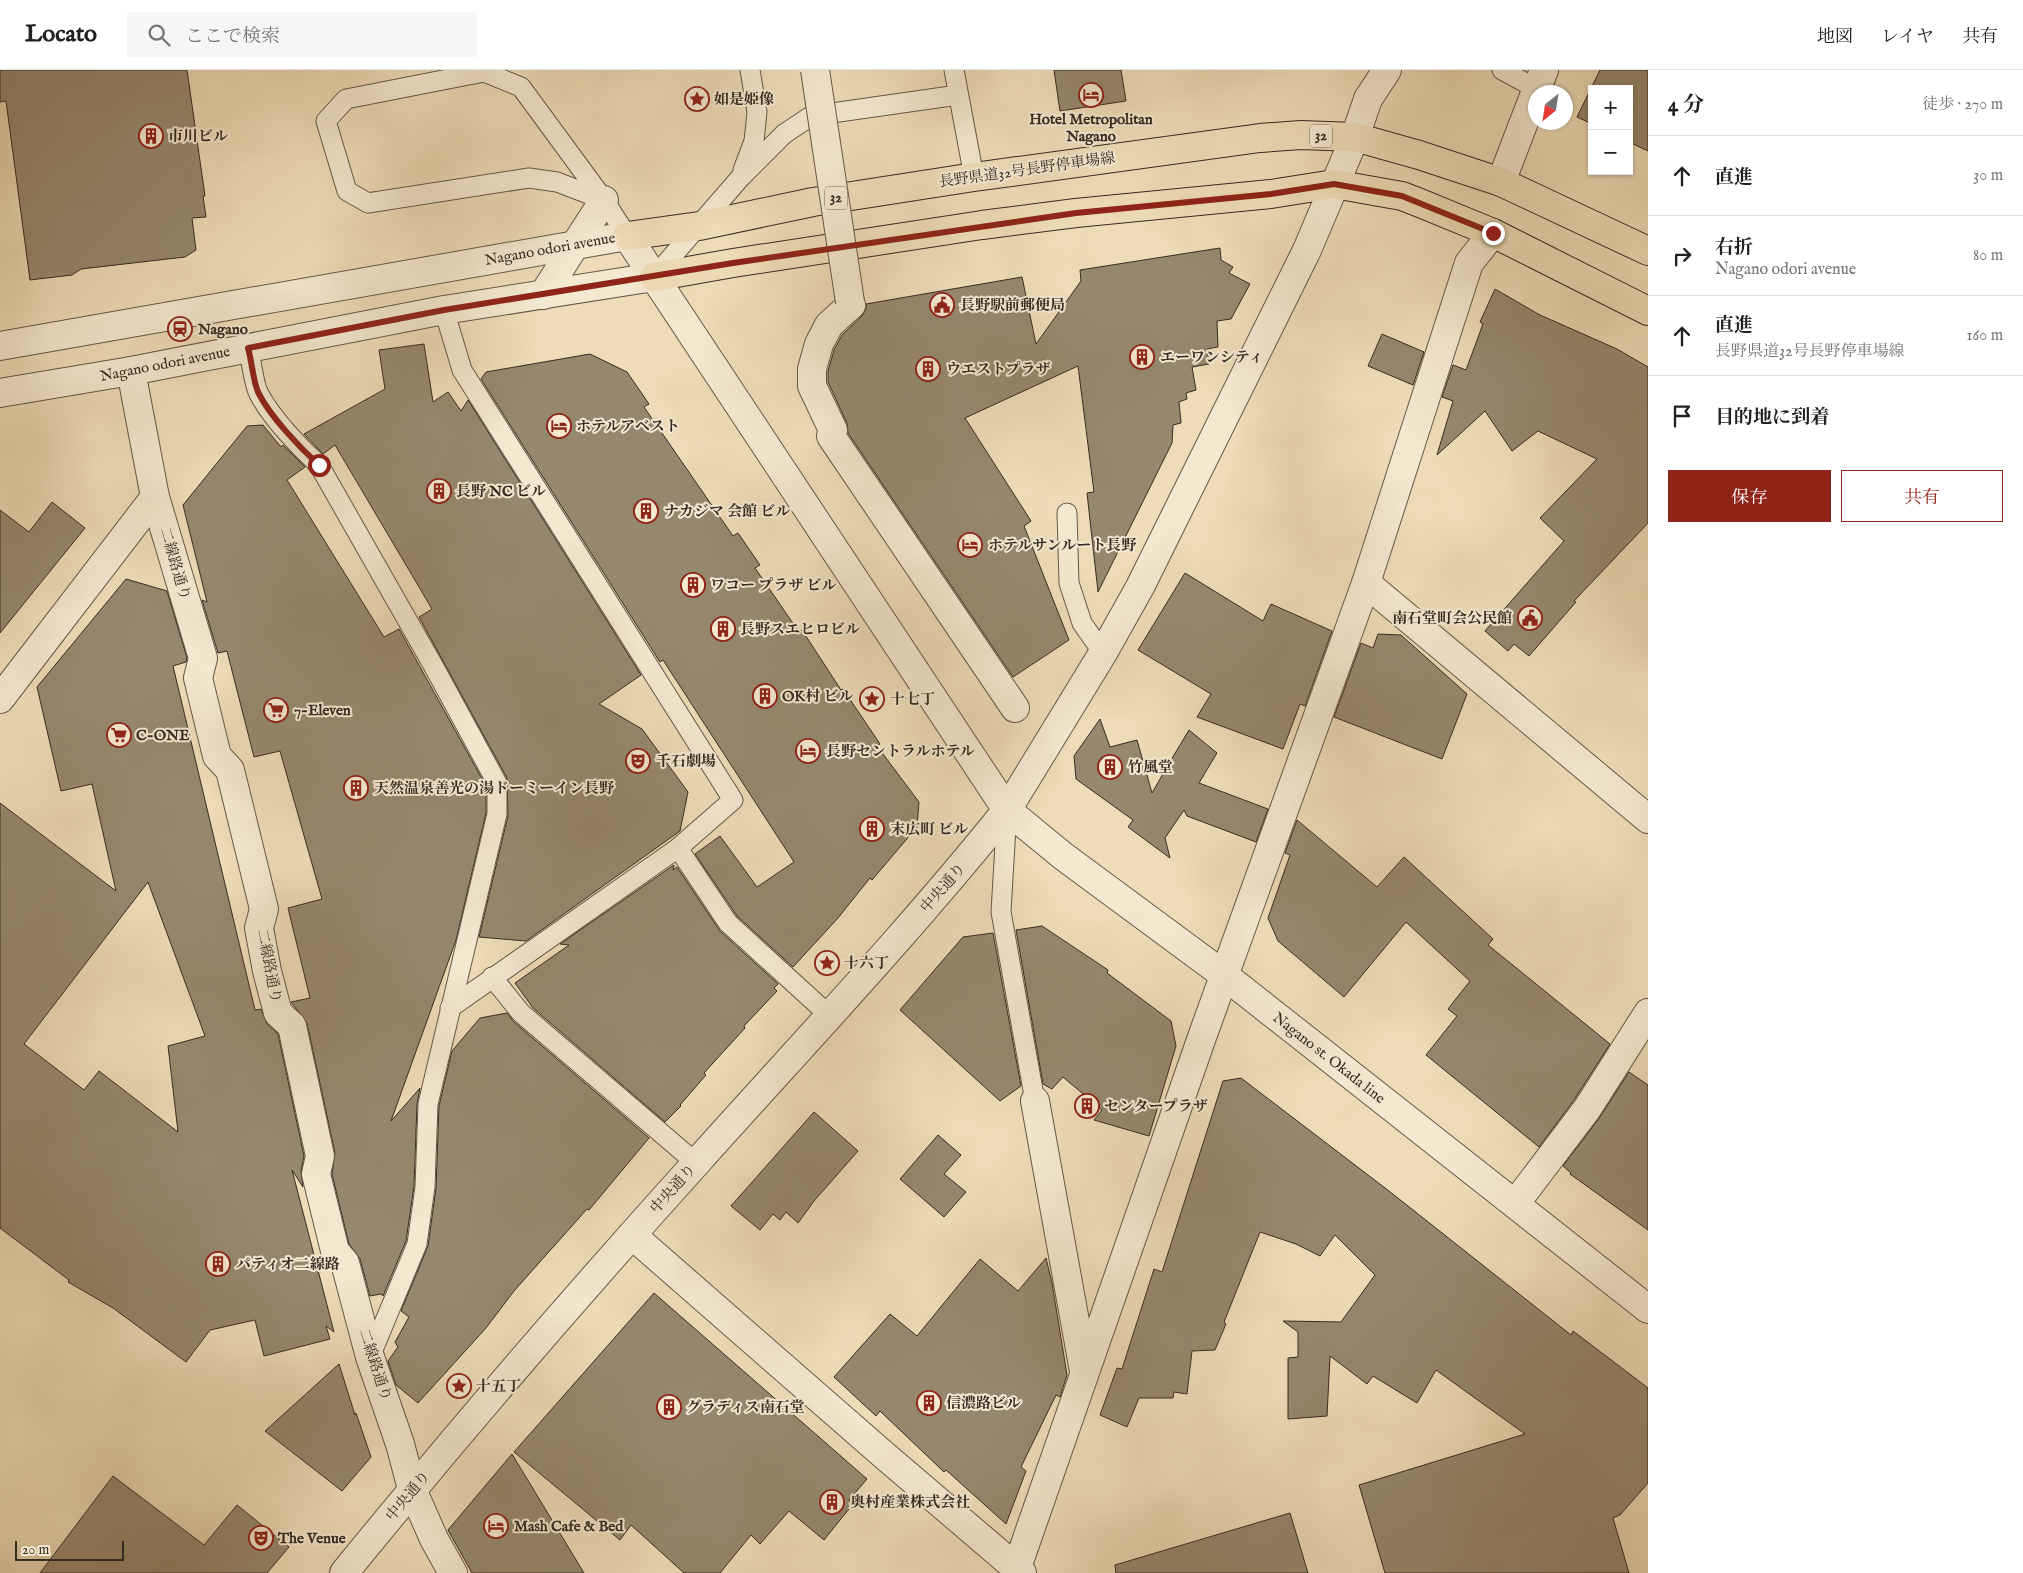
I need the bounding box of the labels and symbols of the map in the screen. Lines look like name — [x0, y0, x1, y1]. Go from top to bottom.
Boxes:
hotel icon: Hotel Metropolitan Nagano — [1078, 82, 1104, 108]
north arrow — [1528, 85, 1573, 130]
place icon: 如是姫像 — [684, 86, 710, 112]
place label: 如是姫像 — [714, 90, 774, 109]
place label: Hotel Metropolitan Nagano — [1029, 110, 1153, 146]
building icon: 市川ビル — [138, 123, 164, 149]
road number: 32 — [1310, 124, 1332, 148]
place label: 市川ビル — [168, 127, 228, 146]
street label: 長野県道32号長野停車場線 — [938, 148, 1116, 192]
road number: 32 — [825, 186, 847, 210]
route end — [1482, 222, 1505, 245]
street label: Nagano odori avenue — [483, 228, 617, 270]
public building icon: 長野駅前郵便局 — [929, 292, 955, 318]
place label: 長野駅前郵便局 — [960, 296, 1065, 315]
station icon: Nagano — [167, 316, 193, 342]
place label: Nagano — [197, 320, 248, 339]
street label: Nagano odori avenue — [98, 342, 232, 386]
building icon: エーワンシティ — [1129, 344, 1155, 370]
place label: エーワンシティ — [1160, 348, 1263, 367]
building icon: ウエストプラザ — [915, 356, 941, 382]
place label: ウエストプラザ — [946, 360, 1051, 379]
hotel icon: ホテルアベスト — [546, 413, 572, 439]
place label: ホテルアベスト — [576, 417, 680, 436]
route start — [308, 454, 331, 477]
building icon: 長野 NC ビル — [426, 478, 452, 504]
place label: 長野 NC ビル — [456, 482, 546, 501]
building icon: ナカジマ 会館 ビル — [633, 498, 659, 524]
place label: ナカジマ 会館 ビル — [664, 502, 790, 521]
street label: 二線路通り — [156, 525, 194, 603]
hotel icon: ホテルサンルート長野 — [957, 532, 983, 558]
place label: ホテルサンルート長野 — [988, 536, 1137, 555]
building icon: ワコー プラザ ビル — [680, 572, 706, 598]
place label: ワコー プラザ ビル — [710, 576, 837, 595]
public building icon: 南石堂町会公民館 — [1517, 605, 1543, 631]
place label: 南石堂町会公民館 — [1392, 609, 1512, 628]
building icon: 長野スエヒロビル — [710, 616, 736, 642]
place label: 長野スエヒロビル — [740, 620, 860, 639]
building icon: OK村 ビル — [752, 683, 778, 709]
place icon: 十七丁 — [859, 686, 885, 712]
place label: OK村 ビル — [782, 687, 853, 706]
place label: 十七丁 — [890, 690, 935, 709]
supermarket icon: 7-Eleven — [263, 697, 289, 723]
place label: 7-Eleven — [294, 701, 351, 720]
supermarket icon: C-ONE — [106, 722, 132, 748]
place label: C-ONE — [136, 726, 190, 745]
hotel icon: 長野セントラルホテル — [795, 738, 821, 764]
place label: 長野セントラルホテル — [826, 742, 975, 761]
theatre icon: 千石劇場 — [625, 748, 651, 774]
place label: 千石劇場 — [656, 752, 716, 771]
building icon: 竹風堂 — [1097, 754, 1123, 780]
place label: 竹風堂 — [1128, 758, 1173, 777]
building icon: 天然温泉善光の湯ドーミーイン長野 — [343, 775, 369, 801]
place label: 天然温泉善光の湯ドーミーイン長野 — [374, 779, 615, 798]
building icon: 末広町 ビル — [859, 816, 885, 842]
place label: 末広町 ビル — [890, 820, 968, 839]
street label: 中央通り — [916, 859, 970, 917]
street label: 二線路通り — [253, 927, 285, 1005]
place icon: 十六丁 — [814, 950, 840, 976]
place label: 十六丁 — [844, 954, 889, 973]
street label: Nagano st. Okada line — [1269, 1008, 1389, 1108]
building icon: センタープラザ — [1074, 1093, 1100, 1119]
place label: センタープラザ — [1104, 1097, 1208, 1116]
street label: 中央通り — [646, 1160, 700, 1218]
building icon: パティオ二線路 — [205, 1251, 231, 1277]
place label: パティオ二線路 — [236, 1255, 340, 1274]
street label: 二線路通り — [354, 1326, 396, 1404]
place icon: 十五丁 — [446, 1373, 472, 1399]
place label: 十五丁 — [476, 1377, 521, 1396]
building icon: 信濃路ビル — [916, 1390, 942, 1416]
building icon: グラディス南石堂 — [656, 1394, 682, 1420]
place label: 信濃路ビル — [946, 1394, 1021, 1413]
place label: グラディス南石堂 — [686, 1398, 805, 1417]
street label: 中央通り — [381, 1467, 435, 1525]
building icon: 奥村産業株式会社 — [819, 1489, 845, 1515]
place label: 奥村産業株式会社 — [850, 1493, 970, 1512]
hotel icon: Mash Cafe & Bed — [483, 1513, 509, 1539]
place label: Mash Cafe & Bed — [514, 1517, 624, 1536]
theatre icon: The Venue — [248, 1525, 274, 1551]
place label: The Venue — [277, 1529, 346, 1548]
scale bar — [15, 1538, 124, 1561]

